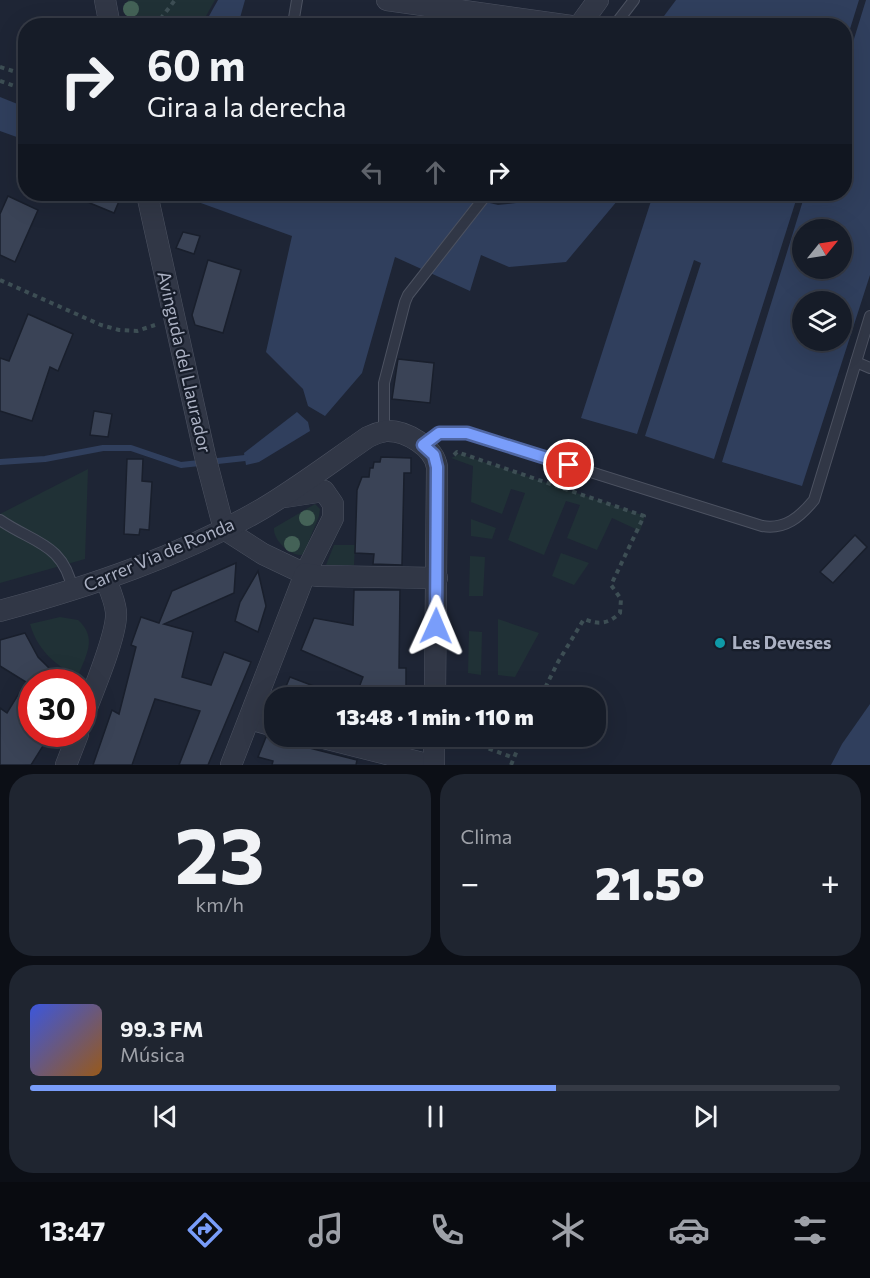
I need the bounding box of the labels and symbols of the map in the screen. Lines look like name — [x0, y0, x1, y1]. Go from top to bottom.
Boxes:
north arrow — [792, 219, 852, 279]
street label: Avinguda del Llaurador — [153, 269, 217, 455]
pin — [543, 439, 594, 490]
street label: Carrer Via de Ronda — [80, 512, 237, 596]
position arrow — [404, 594, 468, 658]
place label: Les Deveses — [732, 631, 831, 653]
marker: Les Deveses — [713, 636, 727, 650]
speed limit sign: 30 — [18, 669, 96, 747]

